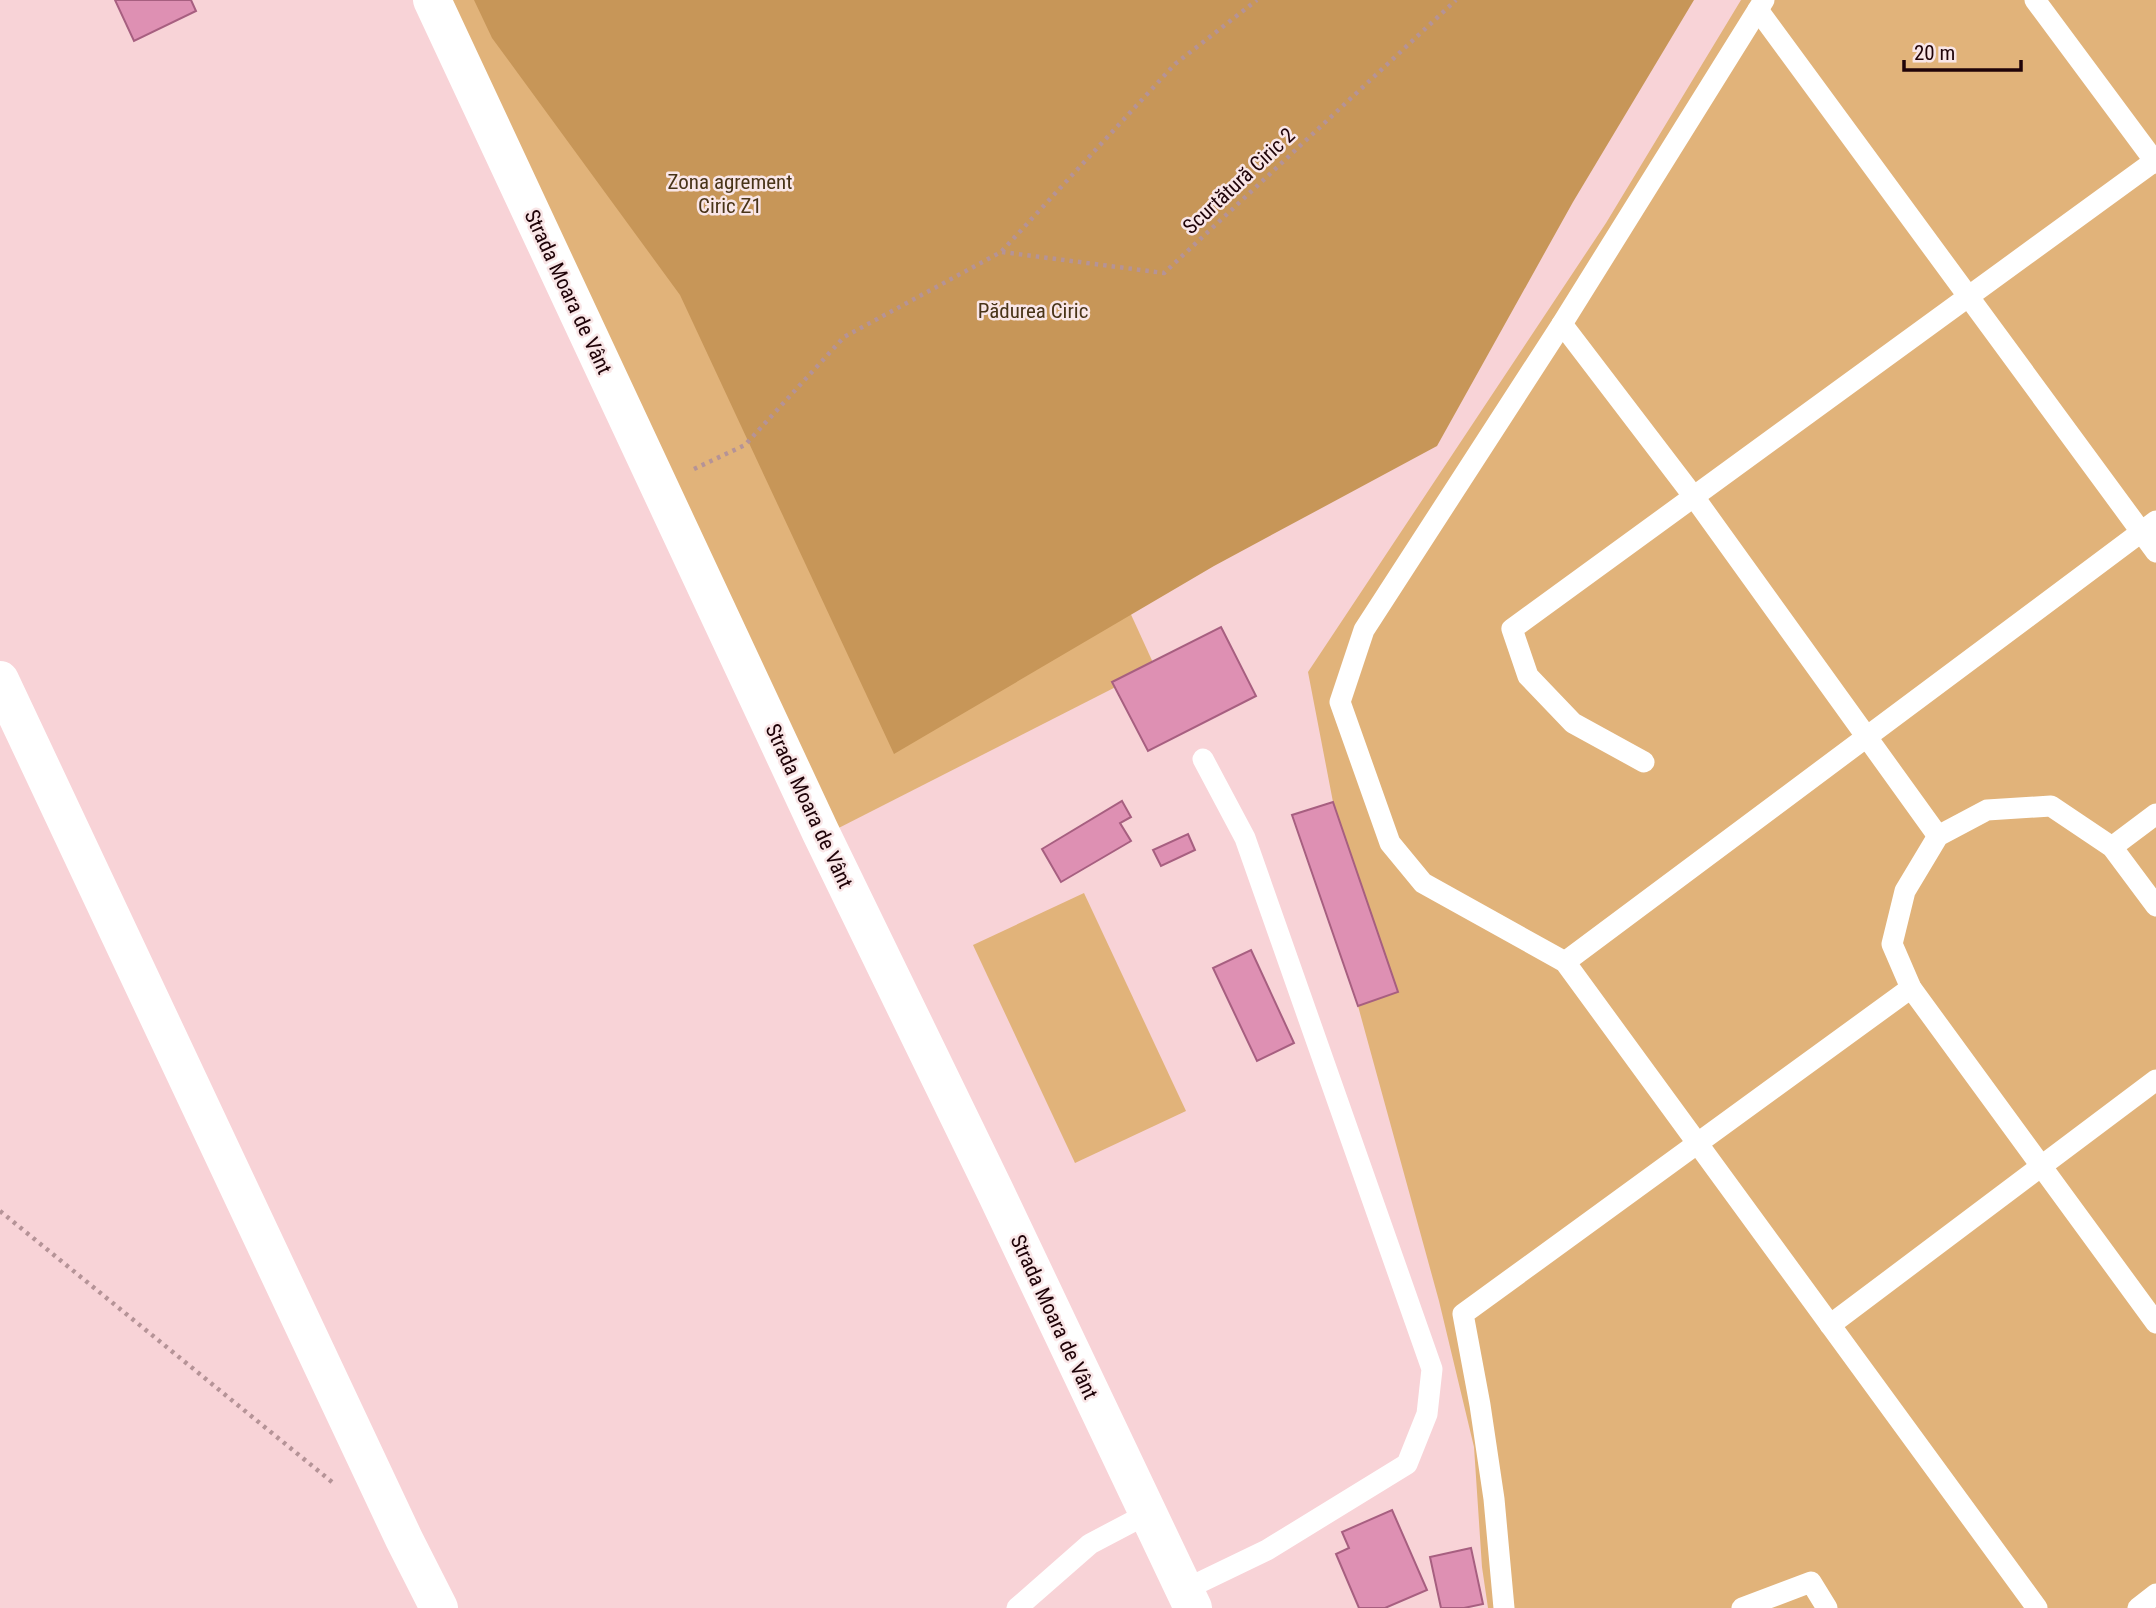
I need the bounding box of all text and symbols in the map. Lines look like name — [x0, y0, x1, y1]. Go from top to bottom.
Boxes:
scale bar — [1904, 28, 2021, 72]
text: 20 m — [1914, 41, 1955, 65]
street label: Scurtătură Ciric 2 — [1178, 123, 1300, 239]
park label: Zona agrement Ciric Z1 — [668, 170, 792, 218]
street label: Strada Moara de Vânt — [519, 206, 617, 378]
park label: Pădurea Ciric — [978, 299, 1088, 323]
street label: Strada Moara de Vânt — [760, 720, 858, 892]
street label: Strada Moara de Vânt — [1005, 1231, 1103, 1403]

